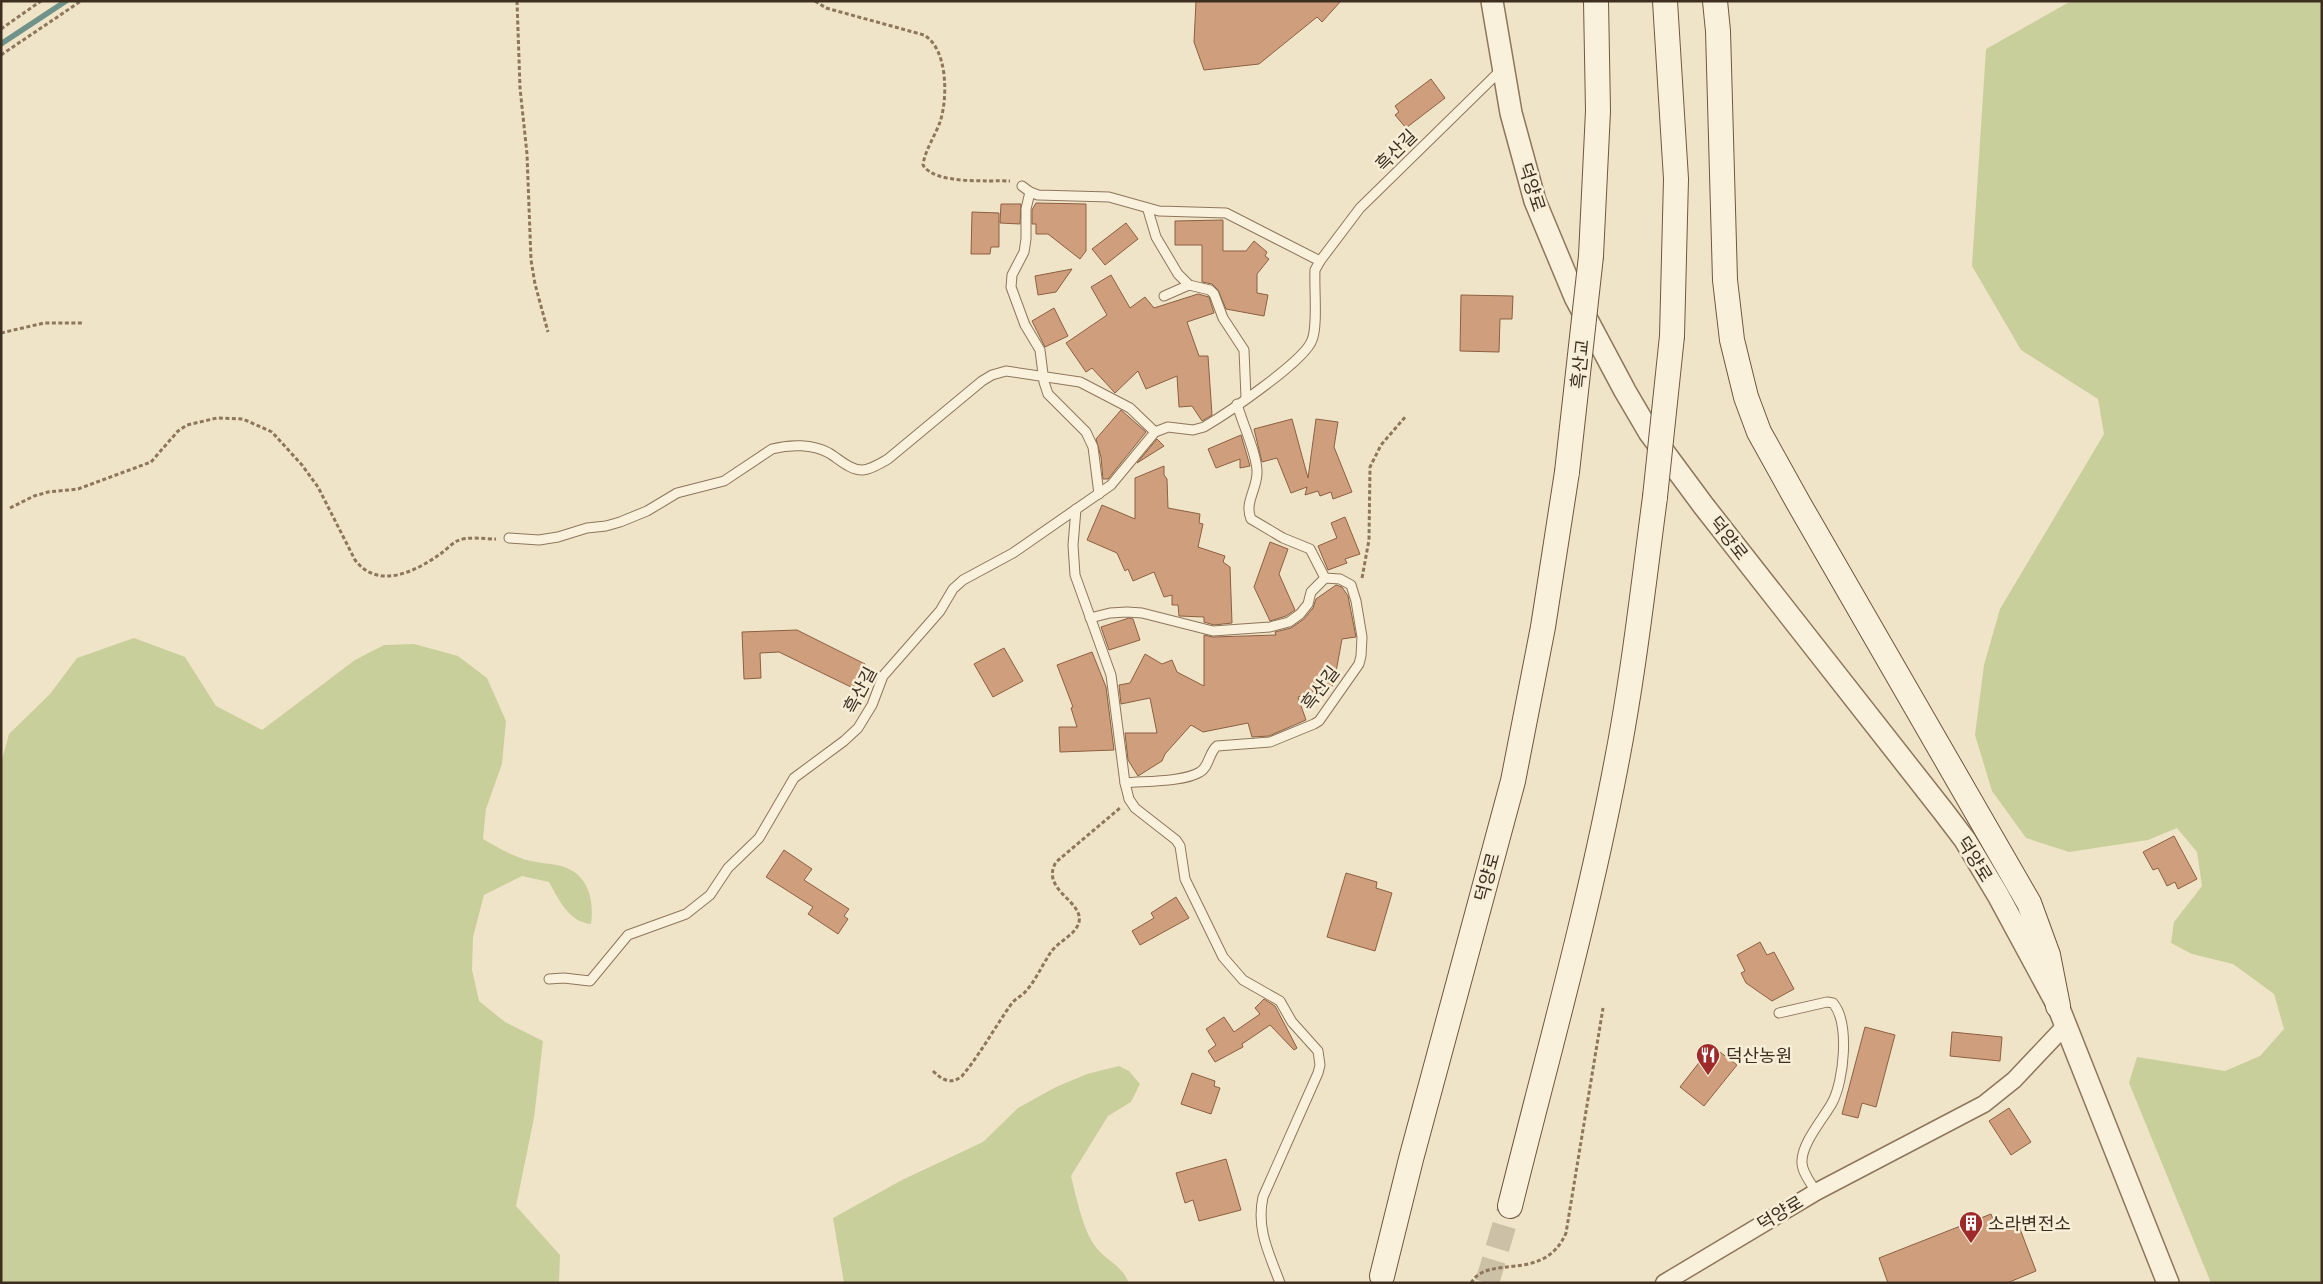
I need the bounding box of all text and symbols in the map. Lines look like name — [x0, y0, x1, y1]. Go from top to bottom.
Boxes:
street label: 흑산길 — [1371, 125, 1421, 175]
street label: 덕양로 — [1514, 160, 1550, 214]
street label: 흑산교 — [1567, 338, 1593, 390]
street label: 덕양로 — [1705, 512, 1753, 564]
street label: 흑산길 — [1297, 662, 1343, 714]
street label: 흑산길 — [839, 663, 881, 717]
street label: 덕양로 — [1953, 832, 1997, 886]
street label: 덕양로 — [1470, 850, 1504, 904]
restaurant icon: 덕산농원 — [1695, 1042, 1721, 1076]
place label: 덕산농원 — [1726, 1045, 1792, 1066]
street label: 덕양로 — [1753, 1191, 1807, 1235]
building icon: 소라변전소 — [1958, 1210, 1984, 1244]
place label: 소라변전소 — [1988, 1213, 2071, 1234]

